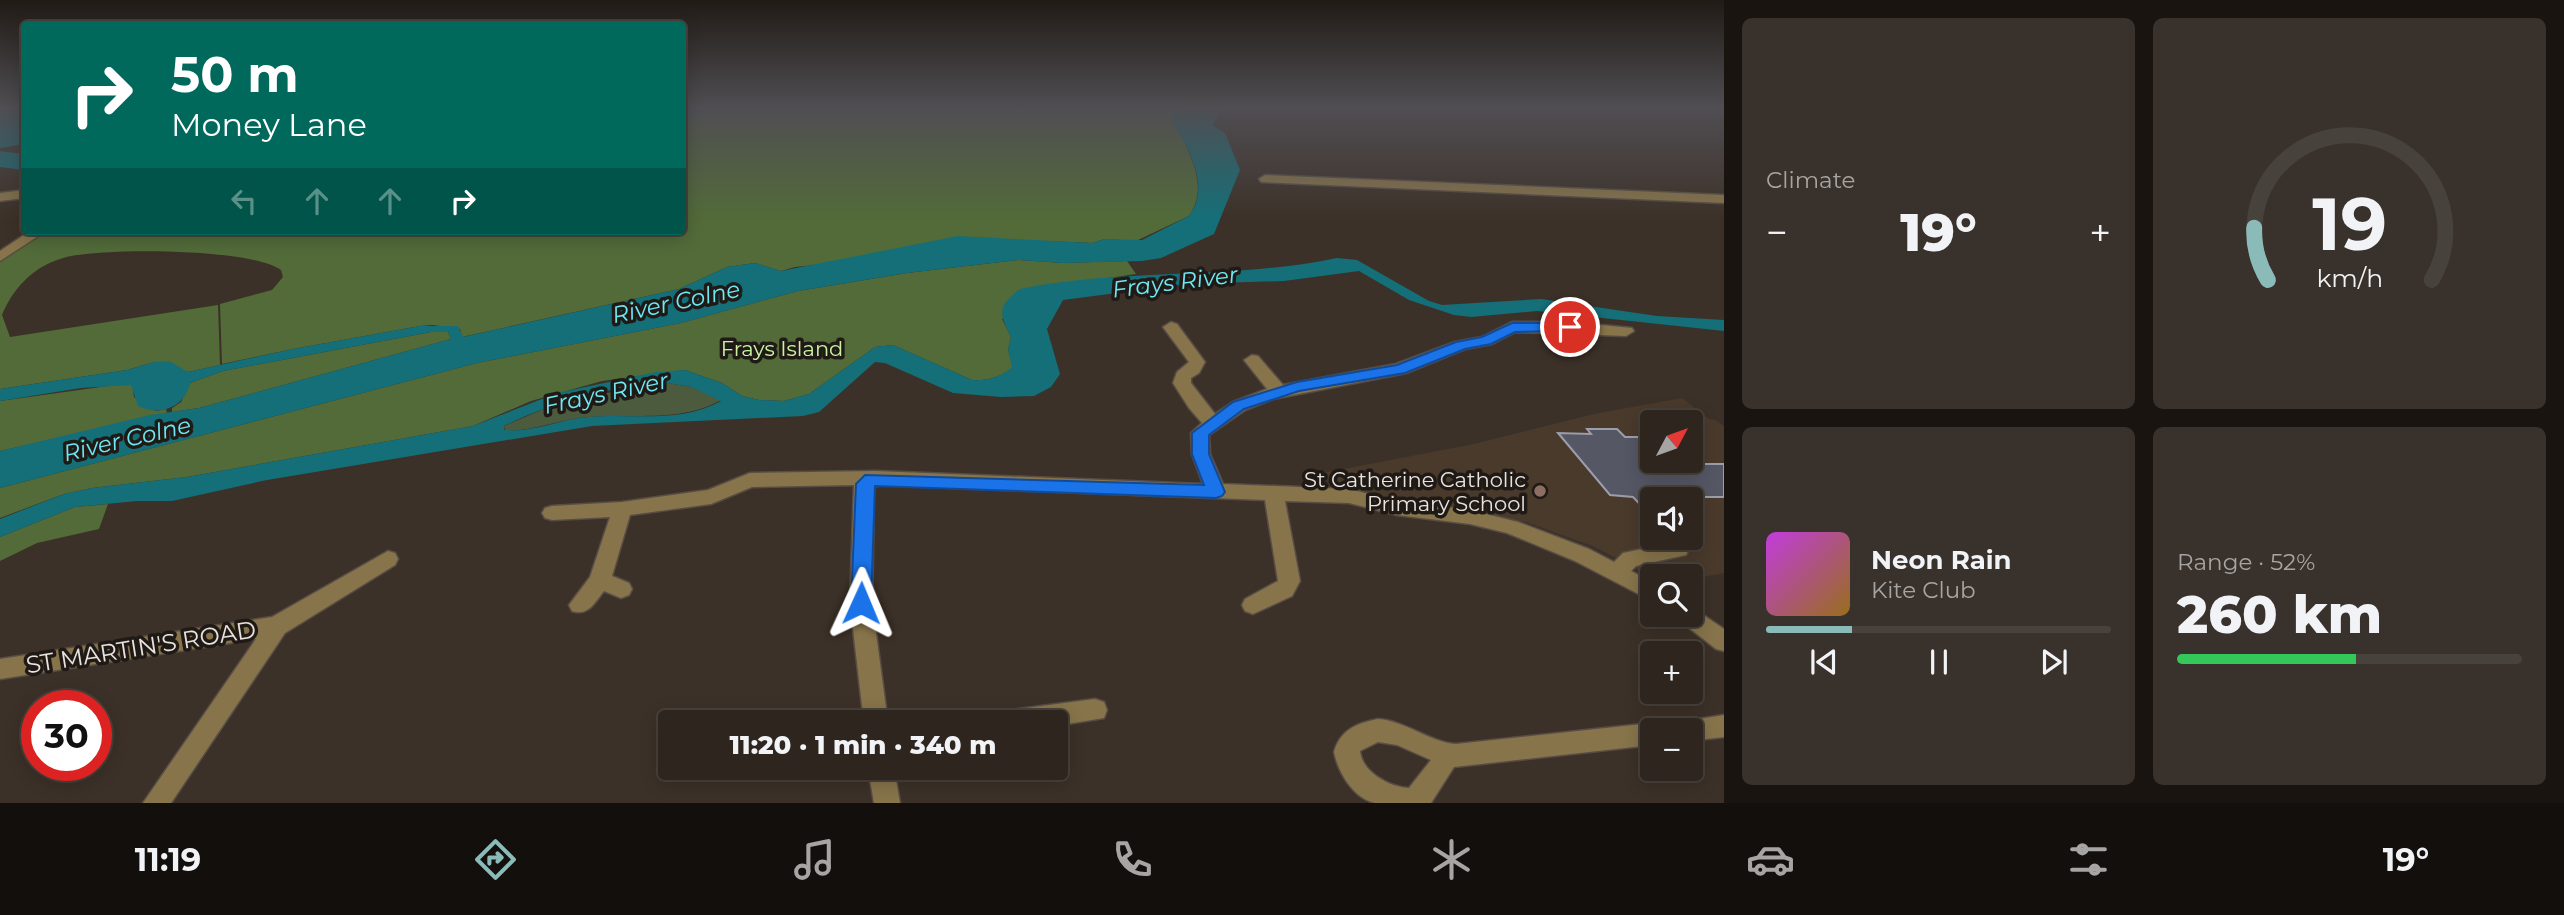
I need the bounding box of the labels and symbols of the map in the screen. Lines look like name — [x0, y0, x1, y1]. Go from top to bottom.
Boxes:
water label: Frays River — [1111, 260, 1240, 304]
water label: River Colne — [609, 275, 743, 329]
pin — [1540, 297, 1600, 357]
park label: Frays Island — [721, 336, 843, 361]
water label: Frays River — [541, 366, 671, 420]
north arrow — [1640, 410, 1703, 472]
water label: River Colne — [60, 411, 194, 467]
place label: St Catherine Catholic Primary School — [1304, 467, 1526, 516]
marker: St Catherine Catholic Primary School — [1532, 483, 1548, 499]
position arrow — [824, 566, 898, 640]
street label: ST MARTIN'S ROAD — [24, 614, 258, 680]
speed limit sign: 30 — [21, 690, 112, 781]

